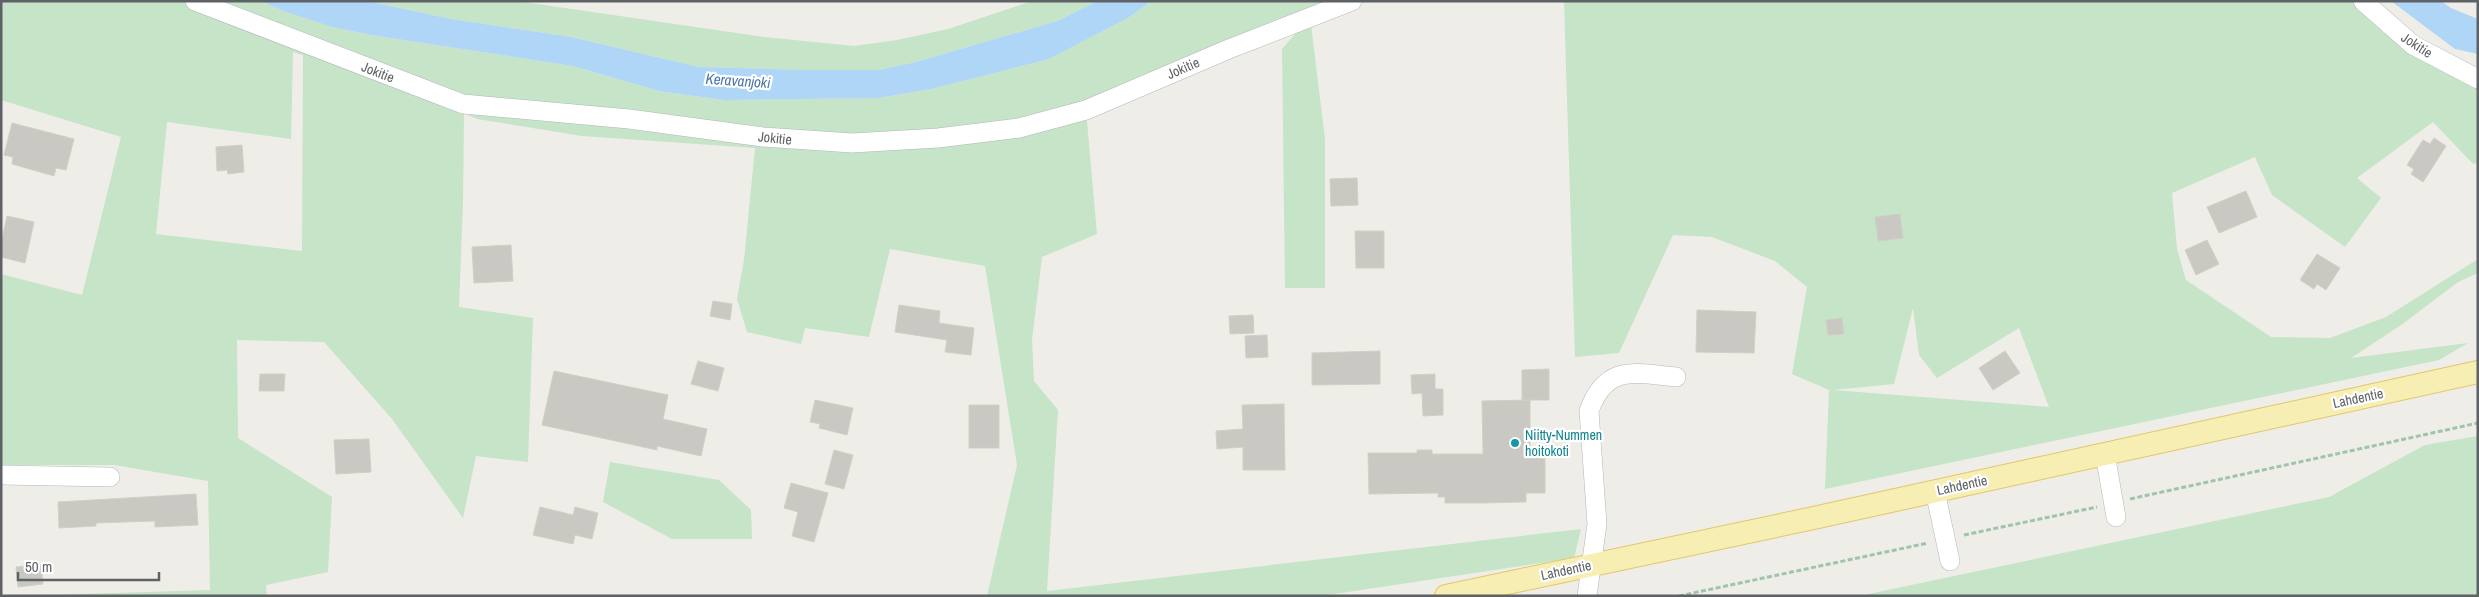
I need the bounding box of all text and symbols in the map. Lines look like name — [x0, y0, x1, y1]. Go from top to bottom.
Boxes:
street label: Jokitie — [2398, 28, 2436, 62]
street label: Jokitie — [1164, 53, 1202, 83]
street label: Jokitie — [359, 58, 397, 86]
water label: Keravanjoki — [705, 68, 772, 93]
street label: Jokitie — [757, 127, 793, 149]
street label: Lahdentie — [2331, 384, 2385, 412]
place label: Niitty-Nummen hoitokoti — [1525, 426, 1602, 460]
marker: Niitty-Nummen hoitokoti — [1509, 437, 1521, 449]
street label: Lahdentie — [1935, 471, 1989, 499]
scale bar — [18, 550, 159, 582]
text: 50 m — [25, 556, 52, 577]
street label: Lahdentie — [1539, 556, 1593, 584]

